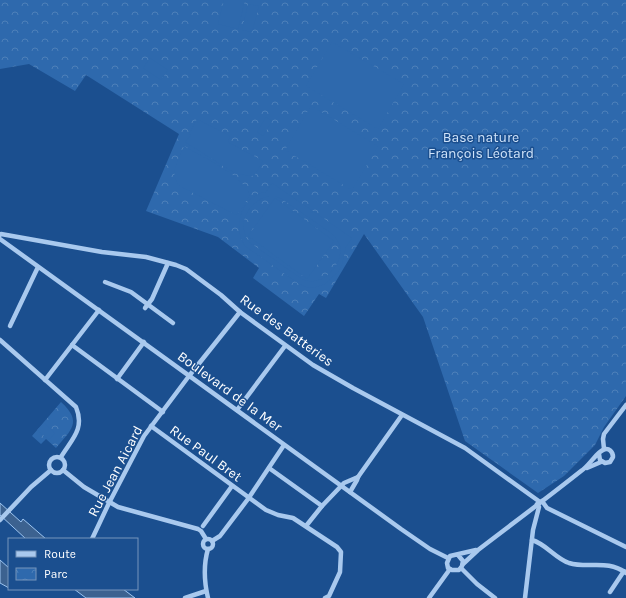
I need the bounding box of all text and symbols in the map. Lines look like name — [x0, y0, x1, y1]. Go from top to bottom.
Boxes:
park label: Base nature François Léotard — [428, 129, 534, 162]
street label: Rue des Batteries — [237, 291, 337, 370]
street label: Boulevard de la Mer — [174, 348, 286, 436]
street label: Rue Paul Bret — [166, 422, 245, 485]
street label: Rue Jean Aicard — [84, 423, 147, 520]
legend — [8, 538, 138, 590]
text: Route — [44, 547, 76, 561]
text: Parc — [44, 567, 68, 581]

